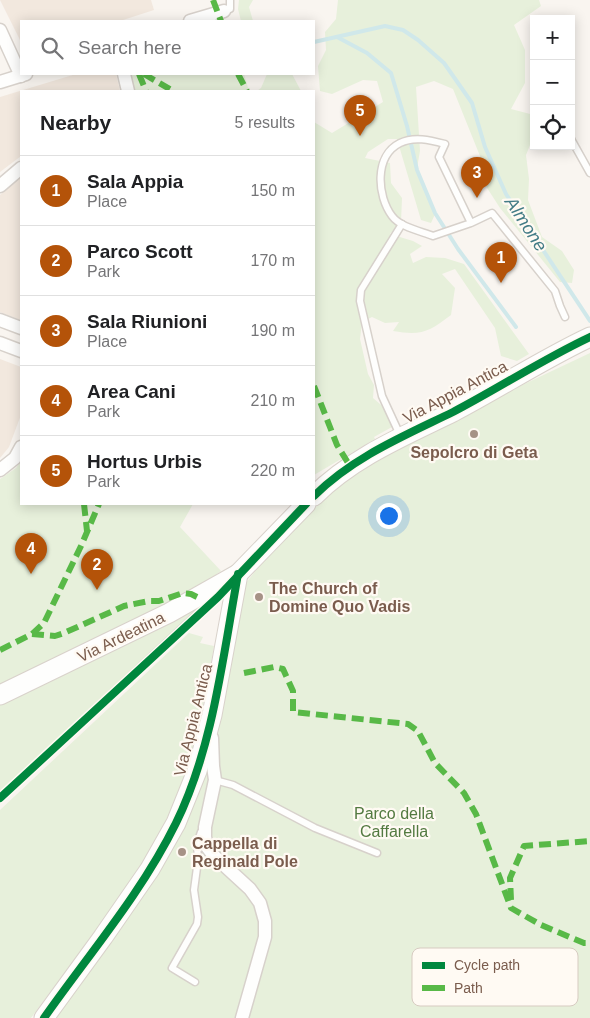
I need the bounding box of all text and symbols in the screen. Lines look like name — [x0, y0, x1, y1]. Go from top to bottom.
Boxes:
map controls — [530, 15, 575, 150]
button: + — [530, 15, 575, 60]
search box — [20, 20, 315, 75]
icon: search — [38, 34, 66, 62]
text: Search here — [78, 37, 182, 58]
button: − — [530, 60, 575, 105]
pin: 5 — [344, 95, 376, 136]
button: locate — [530, 105, 575, 150]
text: Nearby — [40, 111, 111, 134]
text: 5 results — [235, 114, 295, 131]
pin: 3 — [461, 157, 493, 198]
text: Sala Appia — [87, 171, 183, 192]
text: 1 — [52, 182, 60, 199]
text: 150 m — [251, 182, 295, 199]
water label: Almone — [500, 192, 551, 255]
text: Place — [87, 193, 127, 210]
text: Parco Scott — [87, 241, 193, 262]
pin: 1 — [485, 242, 517, 283]
text: 2 — [52, 252, 60, 269]
text: 170 m — [251, 252, 295, 269]
text: Park — [87, 263, 120, 280]
text: Sala Riunioni — [87, 311, 207, 332]
text: 3 — [52, 322, 60, 339]
text: 190 m — [251, 322, 295, 339]
text: Place — [87, 333, 127, 350]
street label: Via Appia Antica — [400, 357, 510, 427]
text: Area Cani — [87, 381, 176, 402]
text: 4 — [52, 392, 60, 409]
text: 210 m — [251, 392, 295, 409]
text: Park — [87, 403, 120, 420]
marker: Sepolcro di Geta — [468, 428, 480, 440]
place label: Sepolcro di Geta — [410, 444, 538, 461]
text: Hortus Urbis — [87, 451, 202, 472]
text: 5 — [52, 462, 60, 479]
text: 220 m — [251, 462, 295, 479]
text: Park — [87, 473, 120, 490]
your location — [376, 503, 402, 529]
pin: 4 — [15, 533, 47, 574]
pin: 2 — [81, 549, 113, 590]
place label: The Church of Domine Quo Vadis — [269, 580, 410, 615]
marker: The Church of Domine Quo Vadis — [253, 591, 265, 603]
street label: Via Ardeatina — [75, 609, 167, 665]
street label: Via Appia Antica — [171, 662, 215, 778]
park label: Parco della Caffarella — [354, 805, 434, 840]
place label: Cappella di Reginald Pole — [192, 835, 298, 870]
marker: Cappella di Reginald Pole — [176, 846, 188, 858]
legend — [412, 948, 578, 1006]
text: Cycle path — [454, 957, 520, 973]
text: Path — [454, 980, 483, 996]

